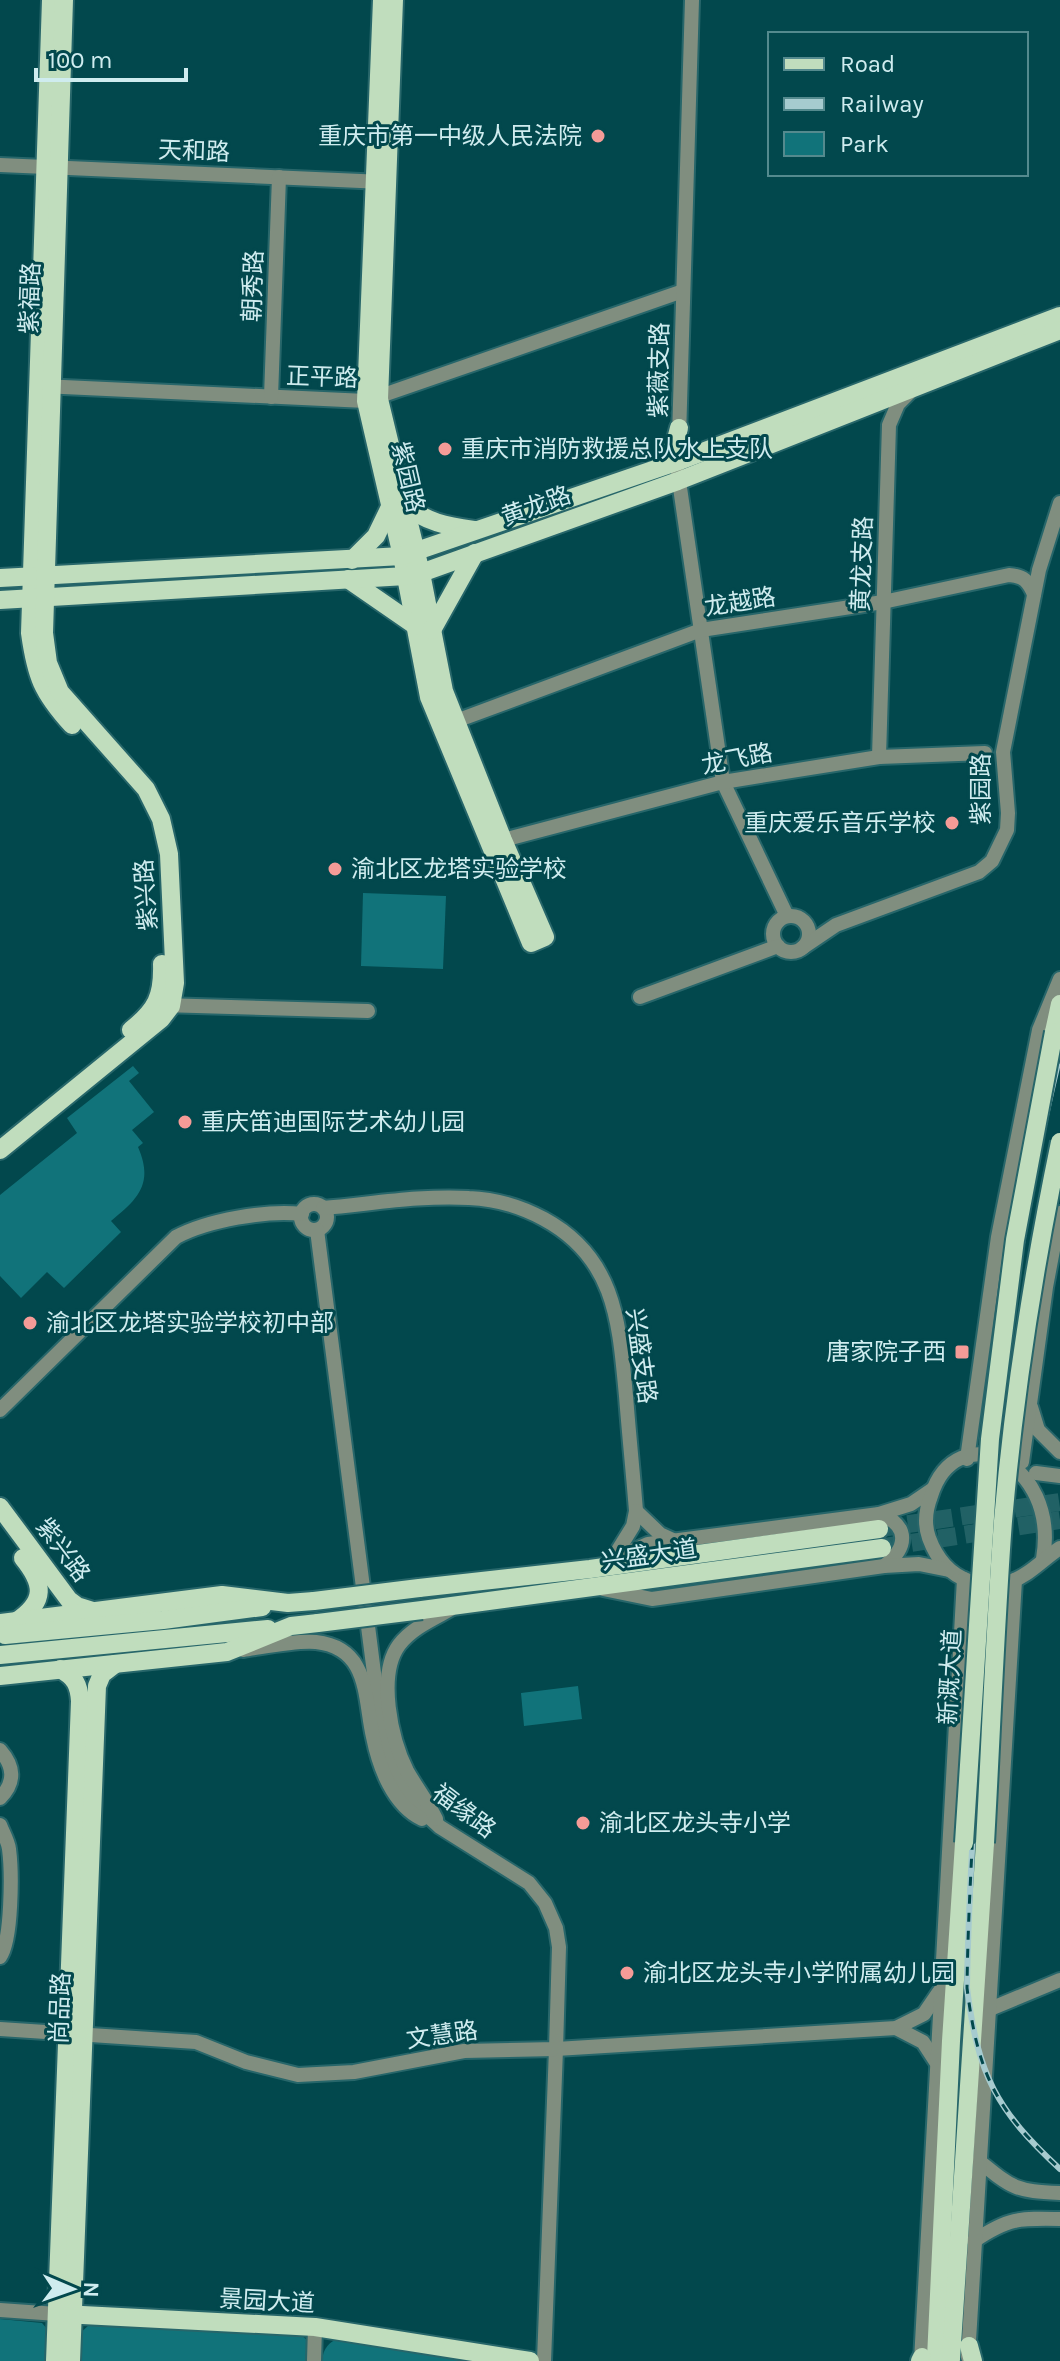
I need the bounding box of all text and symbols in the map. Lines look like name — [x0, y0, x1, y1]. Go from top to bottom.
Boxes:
scale bar — [36, 32, 186, 82]
legend — [768, 32, 1028, 176]
text: 100 m — [48, 46, 113, 74]
text: Road — [840, 50, 895, 78]
text: Railway — [840, 90, 924, 118]
place label: 重庆市第一中级人民法院 — [318, 122, 582, 150]
marker: 重庆市第一中级人民法院 — [589, 127, 607, 145]
text: Park — [840, 130, 889, 158]
street label: 天和路 — [158, 136, 230, 166]
street label: 朝秀路 — [238, 250, 268, 322]
street label: 紫福路 — [15, 262, 45, 334]
street label: 紫薇支路 — [644, 322, 674, 418]
street label: 正平路 — [286, 362, 358, 392]
place label: 重庆市消防救援总队水上支队 — [461, 435, 773, 463]
street label: 紫园路 — [386, 439, 430, 515]
marker: 重庆市消防救援总队水上支队 — [436, 440, 454, 458]
street label: 黄龙路 — [497, 481, 575, 531]
street label: 黄龙支路 — [846, 516, 878, 612]
street label: 龙越路 — [702, 583, 778, 621]
street label: 龙飞路 — [699, 738, 775, 780]
street label: 紫园路 — [967, 753, 995, 825]
place label: 重庆爱乐音乐学校 — [744, 809, 936, 837]
marker: 重庆爱乐音乐学校 — [943, 814, 961, 832]
place label: 渝北区龙塔实验学校 — [351, 855, 567, 883]
street label: 紫兴路 — [130, 858, 162, 932]
marker: 渝北区龙塔实验学校 — [326, 860, 344, 878]
place label: 重庆笛迪国际艺术幼儿园 — [201, 1108, 465, 1136]
marker: 重庆笛迪国际艺术幼儿园 — [176, 1113, 194, 1131]
street label: 兴盛支路 — [620, 1307, 662, 1405]
place label: 渝北区龙塔实验学校初中部 — [46, 1309, 334, 1337]
marker: 渝北区龙塔实验学校初中部 — [21, 1314, 39, 1332]
place label: 唐家院子西 — [826, 1338, 946, 1366]
marker: 唐家院子西 — [953, 1343, 971, 1361]
street label: 紫兴路 — [30, 1513, 96, 1587]
street label: 兴盛大道 — [600, 1534, 698, 1576]
street label: 新溉大道 — [934, 1628, 966, 1726]
street label: 福缘路 — [427, 1778, 501, 1844]
place label: 渝北区龙头寺小学 — [599, 1809, 791, 1837]
marker: 渝北区龙头寺小学 — [574, 1814, 592, 1832]
place label: 渝北区龙头寺小学附属幼儿园 — [643, 1959, 955, 1987]
marker: 渝北区龙头寺小学附属幼儿园 — [618, 1964, 636, 1982]
street label: 尚品路 — [45, 1972, 75, 2044]
street label: 文慧路 — [404, 2016, 480, 2054]
north arrow — [32, 2249, 112, 2329]
text: N — [78, 2281, 104, 2298]
street label: 景园大道 — [218, 2285, 316, 2317]

